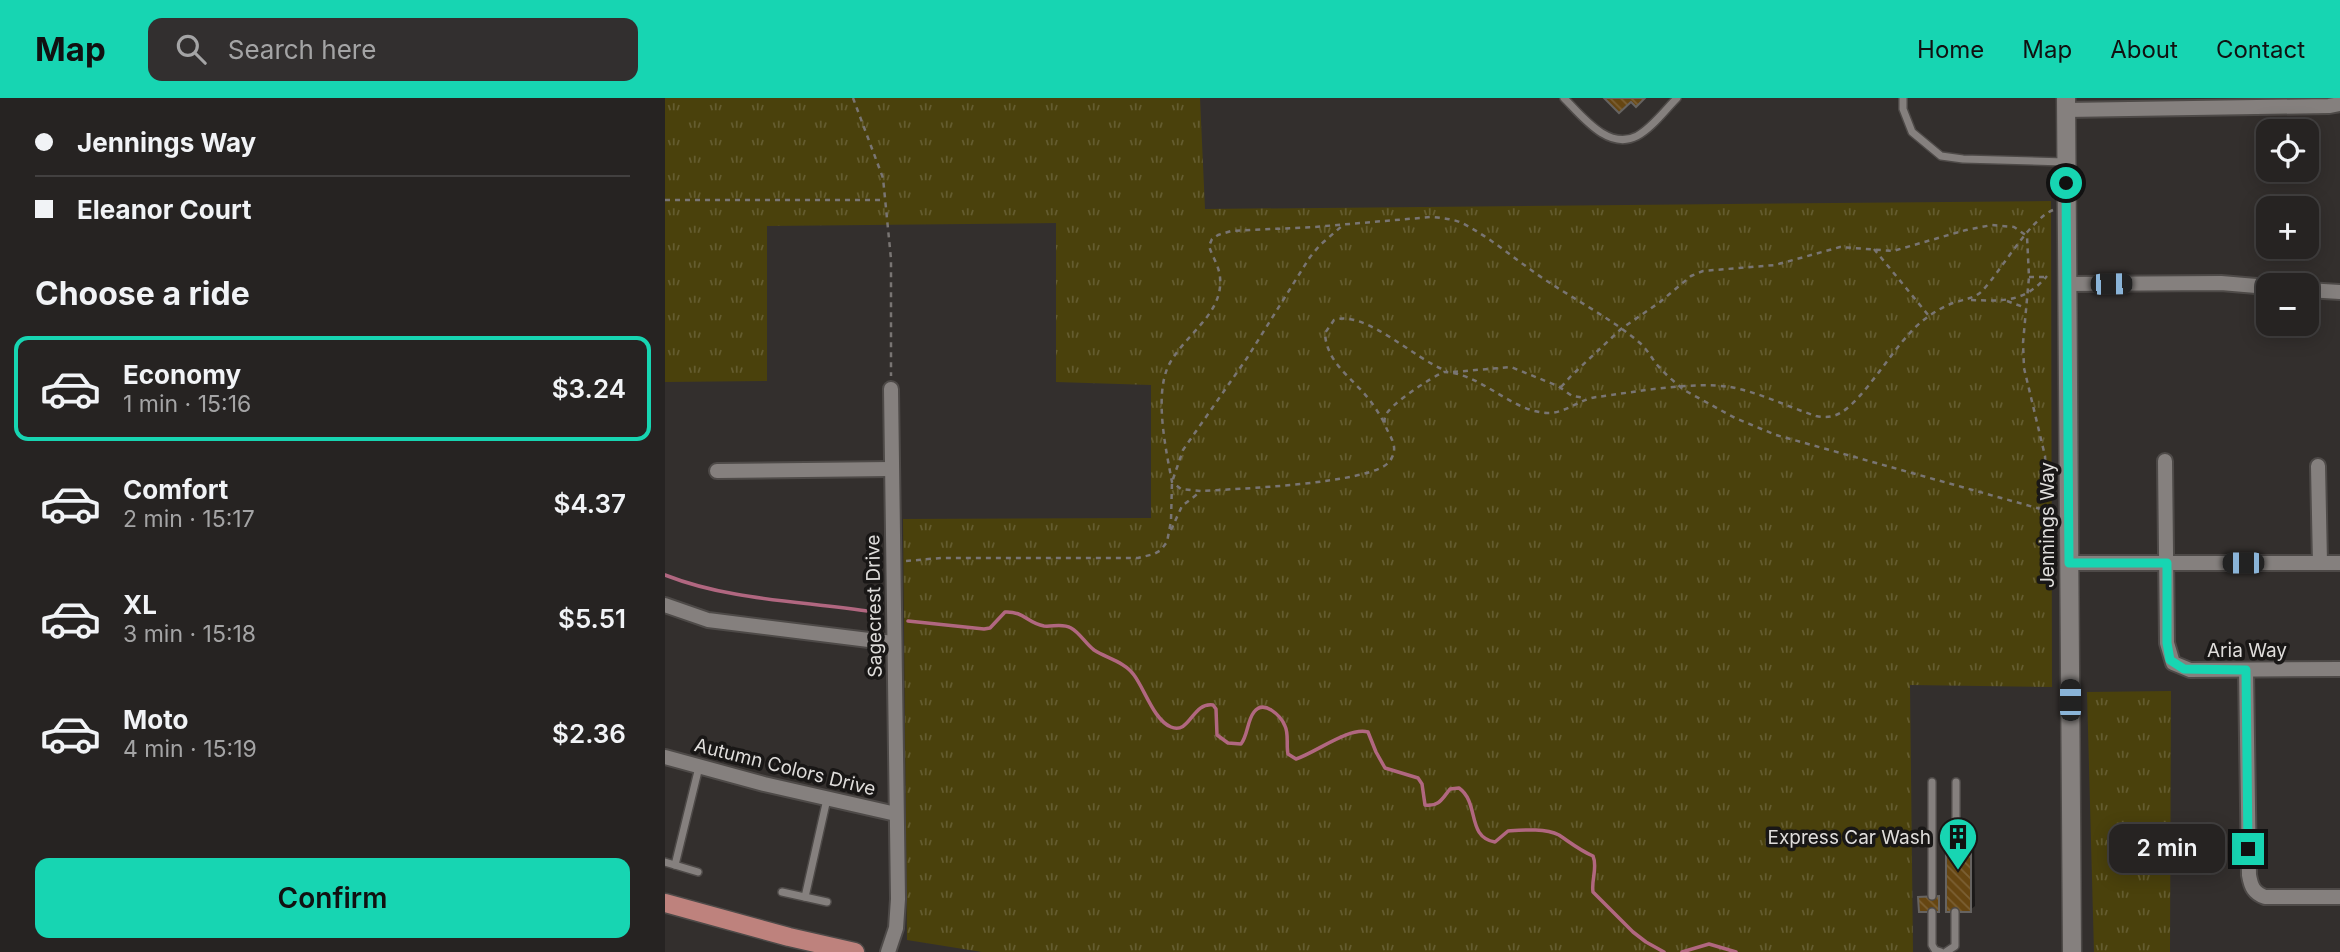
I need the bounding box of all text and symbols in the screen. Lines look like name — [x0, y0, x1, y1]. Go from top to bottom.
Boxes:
search box — [148, 18, 638, 81]
text: Map — [35, 29, 106, 69]
icon: search — [172, 30, 210, 68]
text: Search here — [228, 34, 376, 65]
text: Home — [1917, 35, 1984, 64]
text: Map — [2022, 35, 2072, 64]
text: About — [2110, 35, 2178, 64]
text: Contact — [2216, 35, 2305, 64]
map controls — [2256, 119, 2319, 336]
button: locate — [2256, 119, 2319, 182]
text: Jennings Way — [77, 127, 256, 158]
route start — [2050, 167, 2082, 199]
text: Eleanor Court — [77, 194, 252, 225]
button: + — [2256, 196, 2319, 259]
car — [2090, 273, 2133, 295]
button: − — [2256, 273, 2319, 336]
text: Choose a ride — [35, 274, 250, 313]
icon: car — [39, 357, 102, 420]
text: Economy — [123, 359, 241, 390]
text: $3.24 — [552, 373, 626, 404]
text: 1 min · 15:16 — [123, 390, 251, 418]
street label: Jennings Way — [2036, 462, 2059, 588]
icon: car — [39, 472, 102, 535]
text: Comfort — [123, 474, 228, 505]
text: $4.37 — [553, 488, 626, 519]
text: 2 min · 15:17 — [123, 505, 255, 533]
street label: Sagecrest Drive — [861, 534, 887, 678]
car — [2223, 553, 2265, 574]
icon: car — [39, 587, 102, 650]
text: XL — [123, 589, 157, 620]
text: $5.51 — [558, 603, 626, 634]
text: 3 min · 15:18 — [123, 620, 256, 648]
street label: Aria Way — [2207, 639, 2287, 662]
car — [2060, 679, 2081, 721]
icon: car — [39, 702, 102, 765]
text: Moto — [123, 704, 188, 735]
text: $2.36 — [552, 718, 626, 749]
street label: Autumn Colors Drive — [692, 733, 878, 801]
text: 4 min · 15:19 — [123, 735, 257, 763]
building icon: Express Car Wash — [1937, 816, 1979, 871]
callout: 2 min — [2108, 824, 2223, 874]
place label: Express Car Wash — [1768, 826, 1931, 849]
route end — [2232, 833, 2264, 865]
text: 2 min — [2137, 834, 2197, 862]
button: Confirm — [35, 858, 630, 938]

